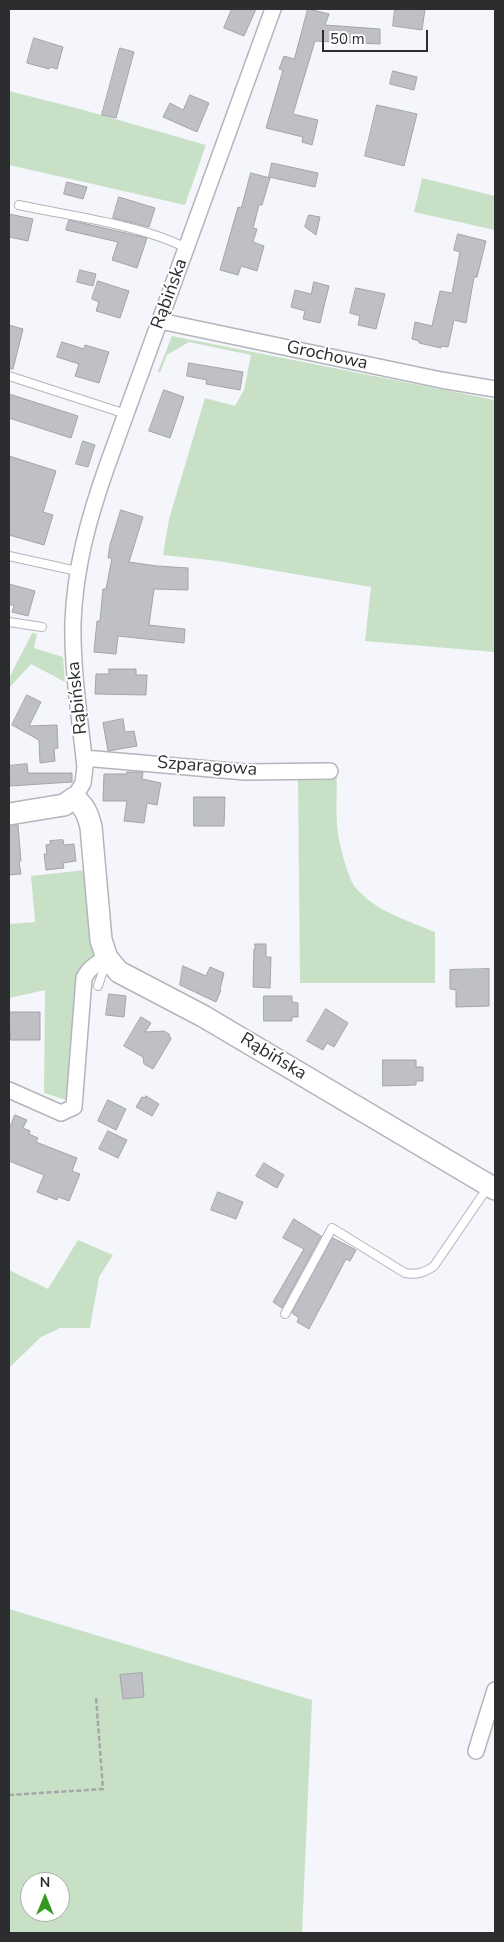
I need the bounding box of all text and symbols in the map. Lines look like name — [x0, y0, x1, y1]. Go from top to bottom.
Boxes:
scale bar — [324, 20, 430, 52]
text: 50 m — [330, 29, 365, 49]
street label: Rąbińska — [147, 256, 193, 332]
street label: Grochowa — [284, 337, 370, 375]
street label: Rąbińska — [63, 660, 93, 736]
street label: Szparagowa — [156, 753, 258, 781]
street label: Rąbińska — [236, 1029, 310, 1085]
north arrow — [20, 1872, 70, 1922]
text: N — [40, 1873, 50, 1892]

